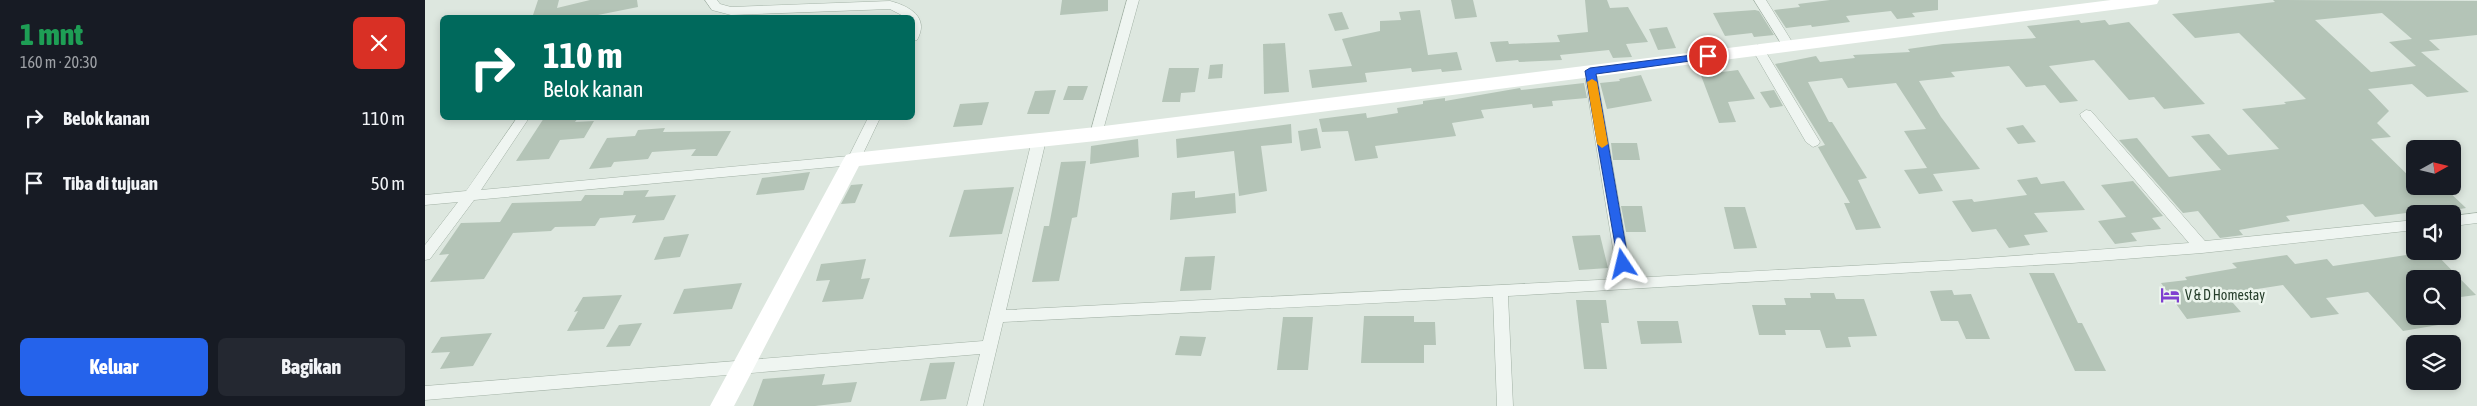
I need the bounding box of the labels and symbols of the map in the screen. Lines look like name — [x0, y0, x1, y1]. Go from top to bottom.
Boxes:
pin — [1687, 35, 1729, 77]
north arrow — [2406, 140, 2461, 195]
position arrow — [1596, 237, 1648, 289]
hotel icon: V & D Homestay — [2159, 284, 2181, 306]
place label: V & D Homestay — [2185, 287, 2265, 303]

